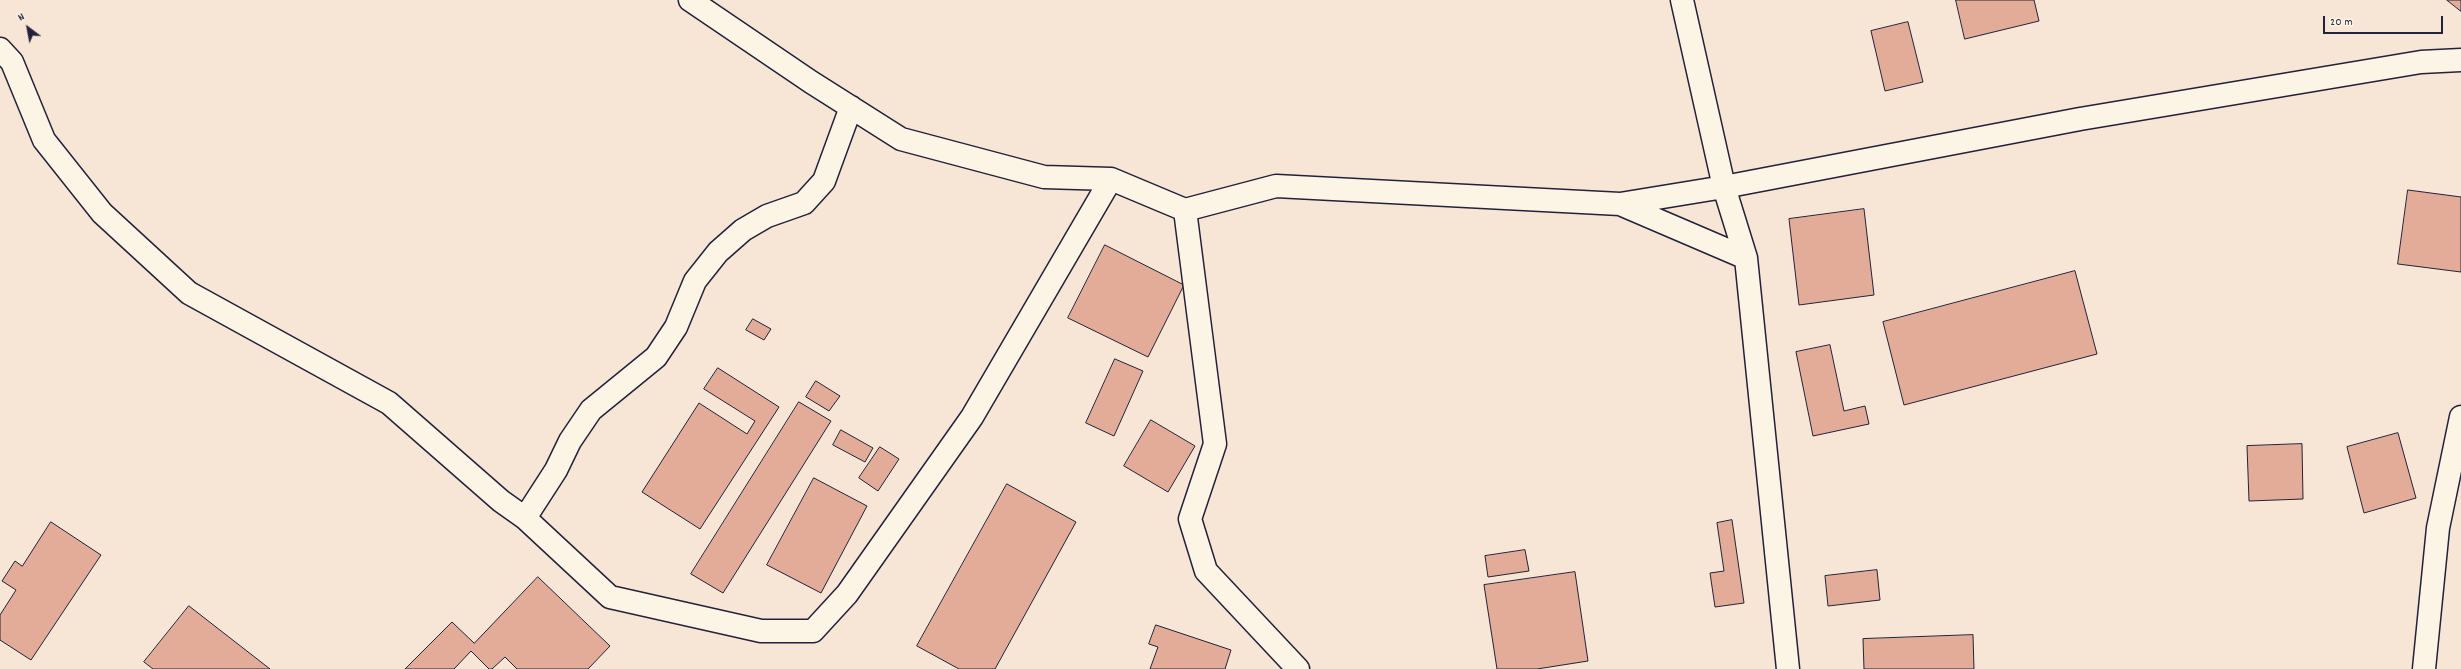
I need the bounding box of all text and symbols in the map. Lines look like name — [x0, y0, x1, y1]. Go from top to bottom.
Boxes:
north arrow — [8, 8, 48, 48]
scale bar — [2325, 8, 2445, 34]
text: N — [15, 10, 28, 26]
text: 20 m — [2330, 14, 2353, 31]

